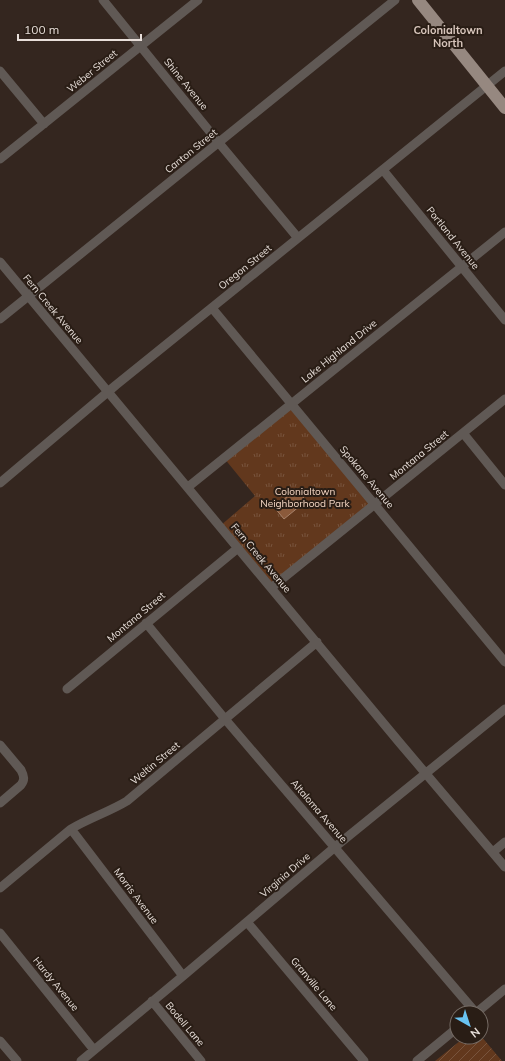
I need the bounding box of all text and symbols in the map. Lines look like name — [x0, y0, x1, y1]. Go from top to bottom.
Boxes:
scale bar — [18, 16, 141, 42]
text: 100 m — [24, 22, 59, 37]
district label: Colonialtown North — [413, 23, 483, 50]
street label: Weber Street — [64, 46, 120, 95]
street label: Shine Avenue — [161, 55, 211, 113]
street label: Canton Street — [162, 126, 220, 176]
street label: Portland Avenue — [424, 204, 482, 272]
street label: Oregon Street — [216, 241, 275, 292]
street label: Fern Creek Avenue — [20, 272, 86, 346]
street label: Lake Highland Drive — [299, 317, 379, 385]
street label: Montana Street — [387, 427, 451, 483]
street label: Spokane Avenue — [337, 443, 397, 511]
park label: Colonialtown Neighborhood Park — [260, 485, 351, 510]
street label: Fern Creek Avenue — [228, 521, 294, 595]
street label: Montana Street — [104, 589, 168, 645]
street label: Weltin Street — [128, 738, 183, 787]
street label: Altaloma Avenue — [288, 777, 350, 845]
street label: Virginia Drive — [257, 850, 313, 900]
street label: Morris Avenue — [111, 866, 161, 926]
street label: Hardy Avenue — [30, 954, 82, 1014]
street label: Granville Lane — [288, 955, 340, 1013]
street label: Bodell Lane — [163, 999, 207, 1049]
north arrow — [449, 1005, 489, 1045]
text: N — [468, 1025, 483, 1041]

